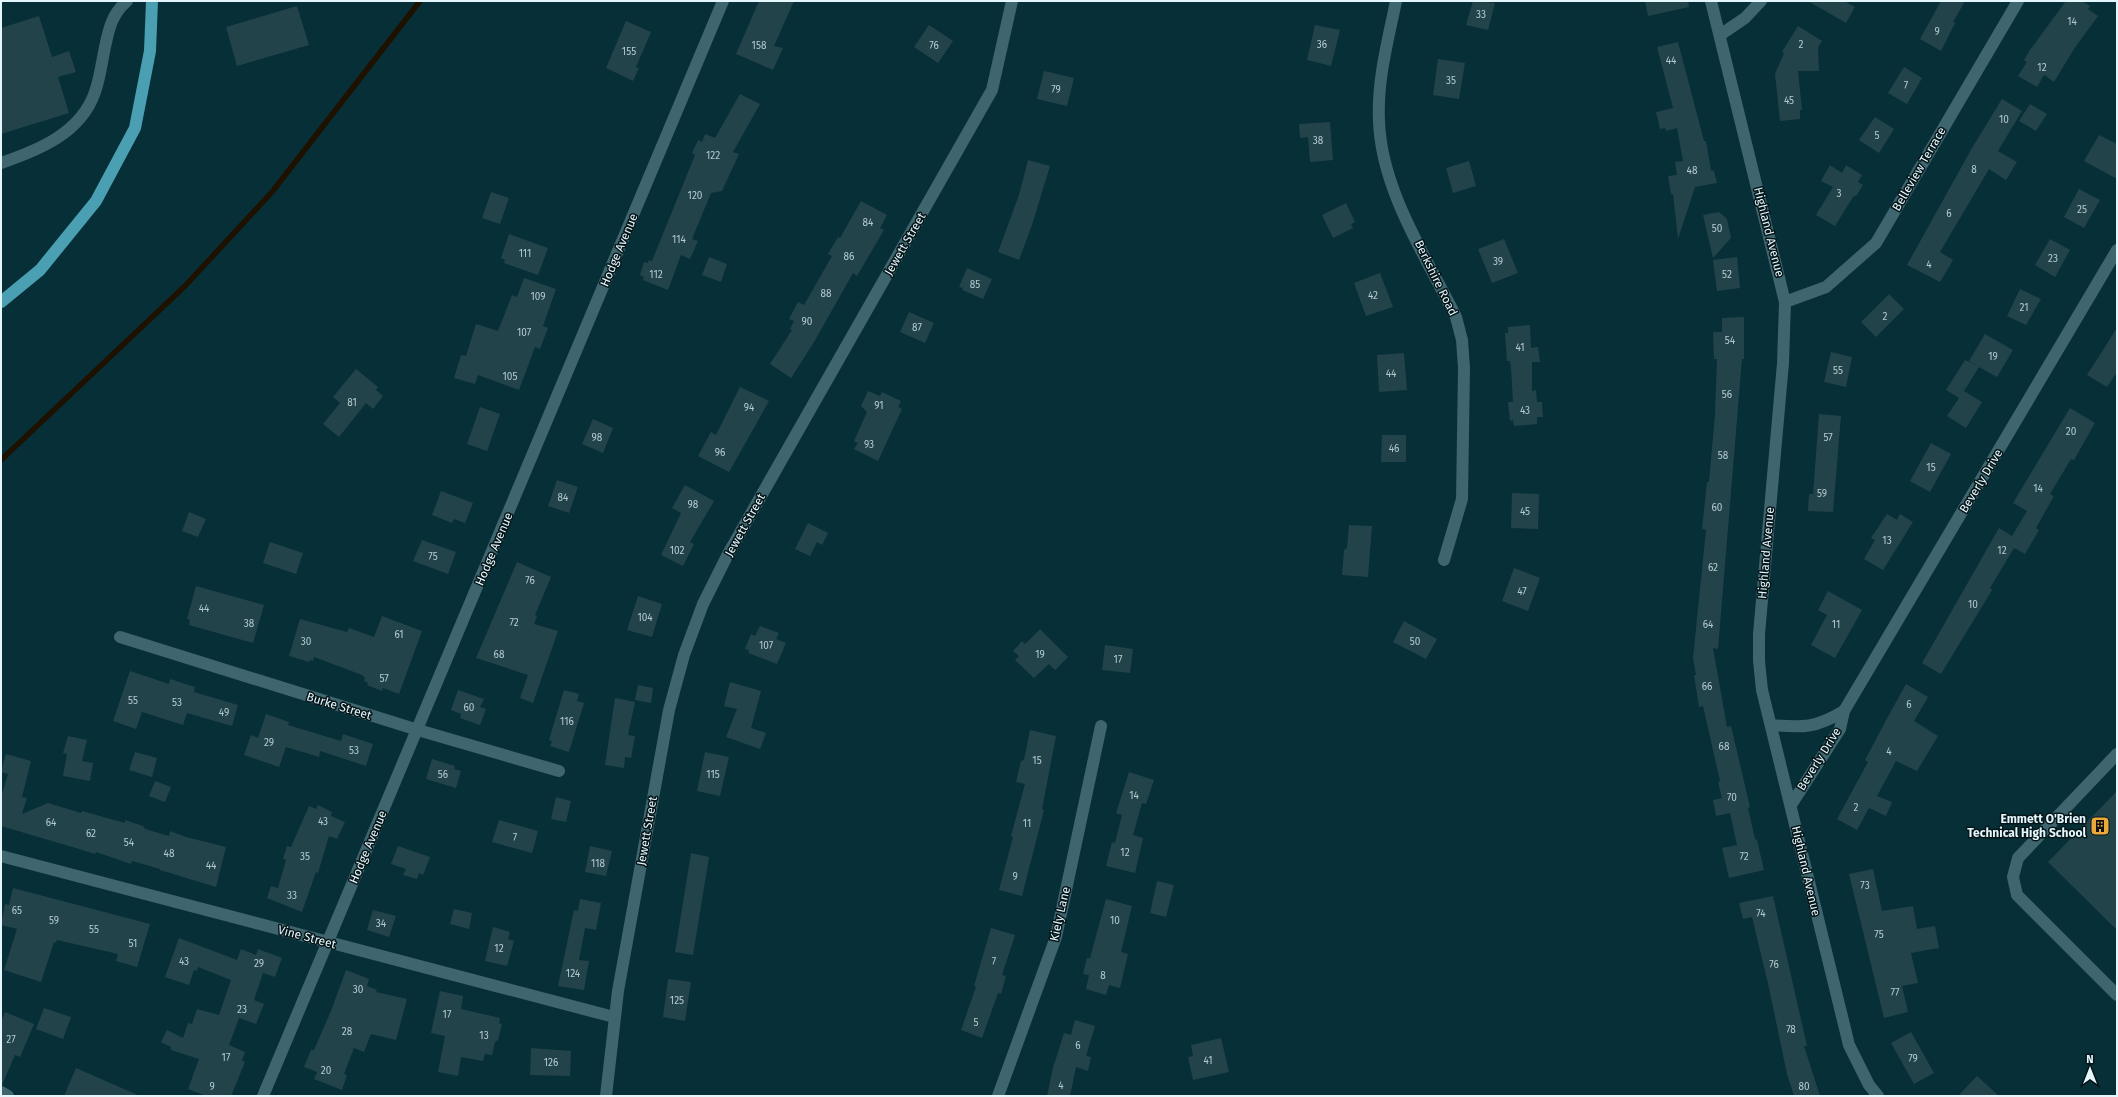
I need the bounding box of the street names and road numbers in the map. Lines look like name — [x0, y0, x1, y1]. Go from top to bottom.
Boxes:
street label: Belleview Terrace — [1889, 125, 1949, 213]
street label: Highland Avenue — [1751, 186, 1787, 278]
street label: Jewett Street — [882, 210, 929, 278]
street label: Hodge Avenue — [597, 211, 641, 289]
street label: Berkshire Road — [1412, 238, 1460, 318]
street label: Beverly Drive — [1957, 447, 2005, 515]
street label: Jewett Street — [722, 491, 768, 559]
street label: Highland Avenue — [1755, 507, 1777, 599]
street label: Hodge Avenue — [472, 510, 516, 588]
street label: Burke Street — [305, 689, 374, 723]
street label: Beverly Drive — [1794, 725, 1844, 793]
street label: Jewett Street — [634, 795, 660, 867]
street label: Hodge Avenue — [346, 808, 390, 886]
street label: Highland Avenue — [1789, 825, 1823, 917]
street label: Kiely Lane — [1047, 885, 1073, 943]
street label: Vine Street — [277, 923, 338, 952]

